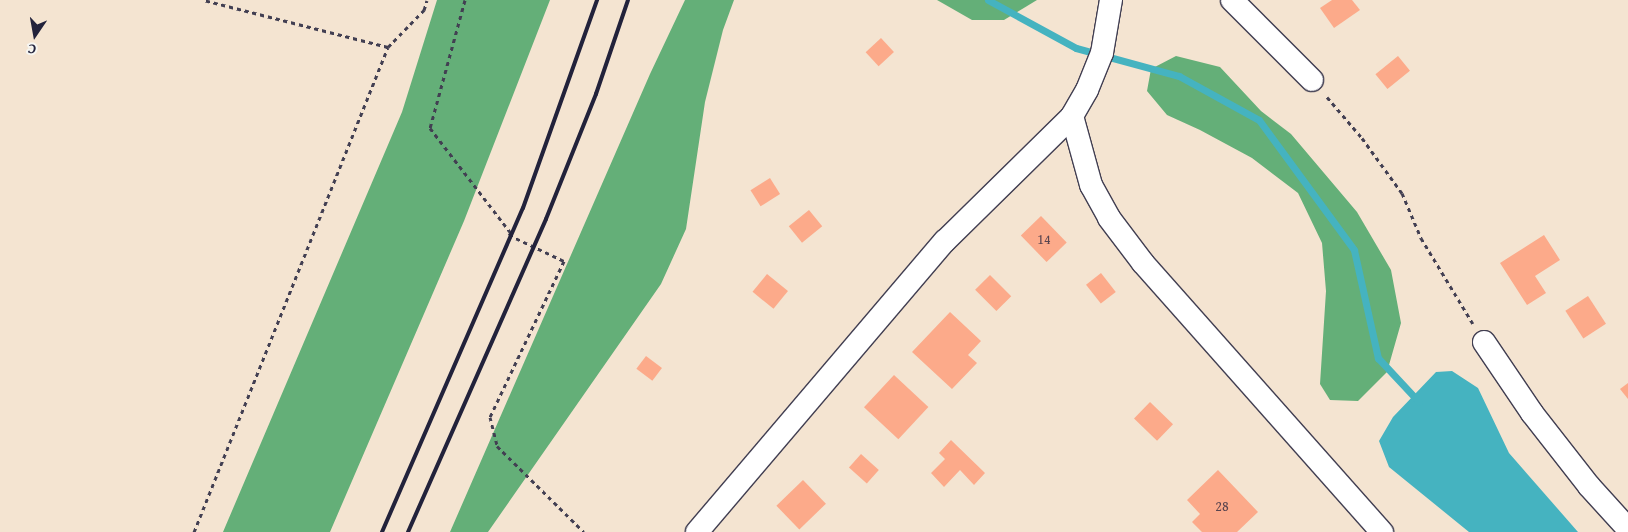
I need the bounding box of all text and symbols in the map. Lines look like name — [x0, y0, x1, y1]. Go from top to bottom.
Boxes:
north arrow — [10, 10, 60, 60]
text: С — [26, 39, 38, 60]
house number: 14 — [1037, 231, 1051, 247]
house number: 28 — [1215, 498, 1229, 514]

